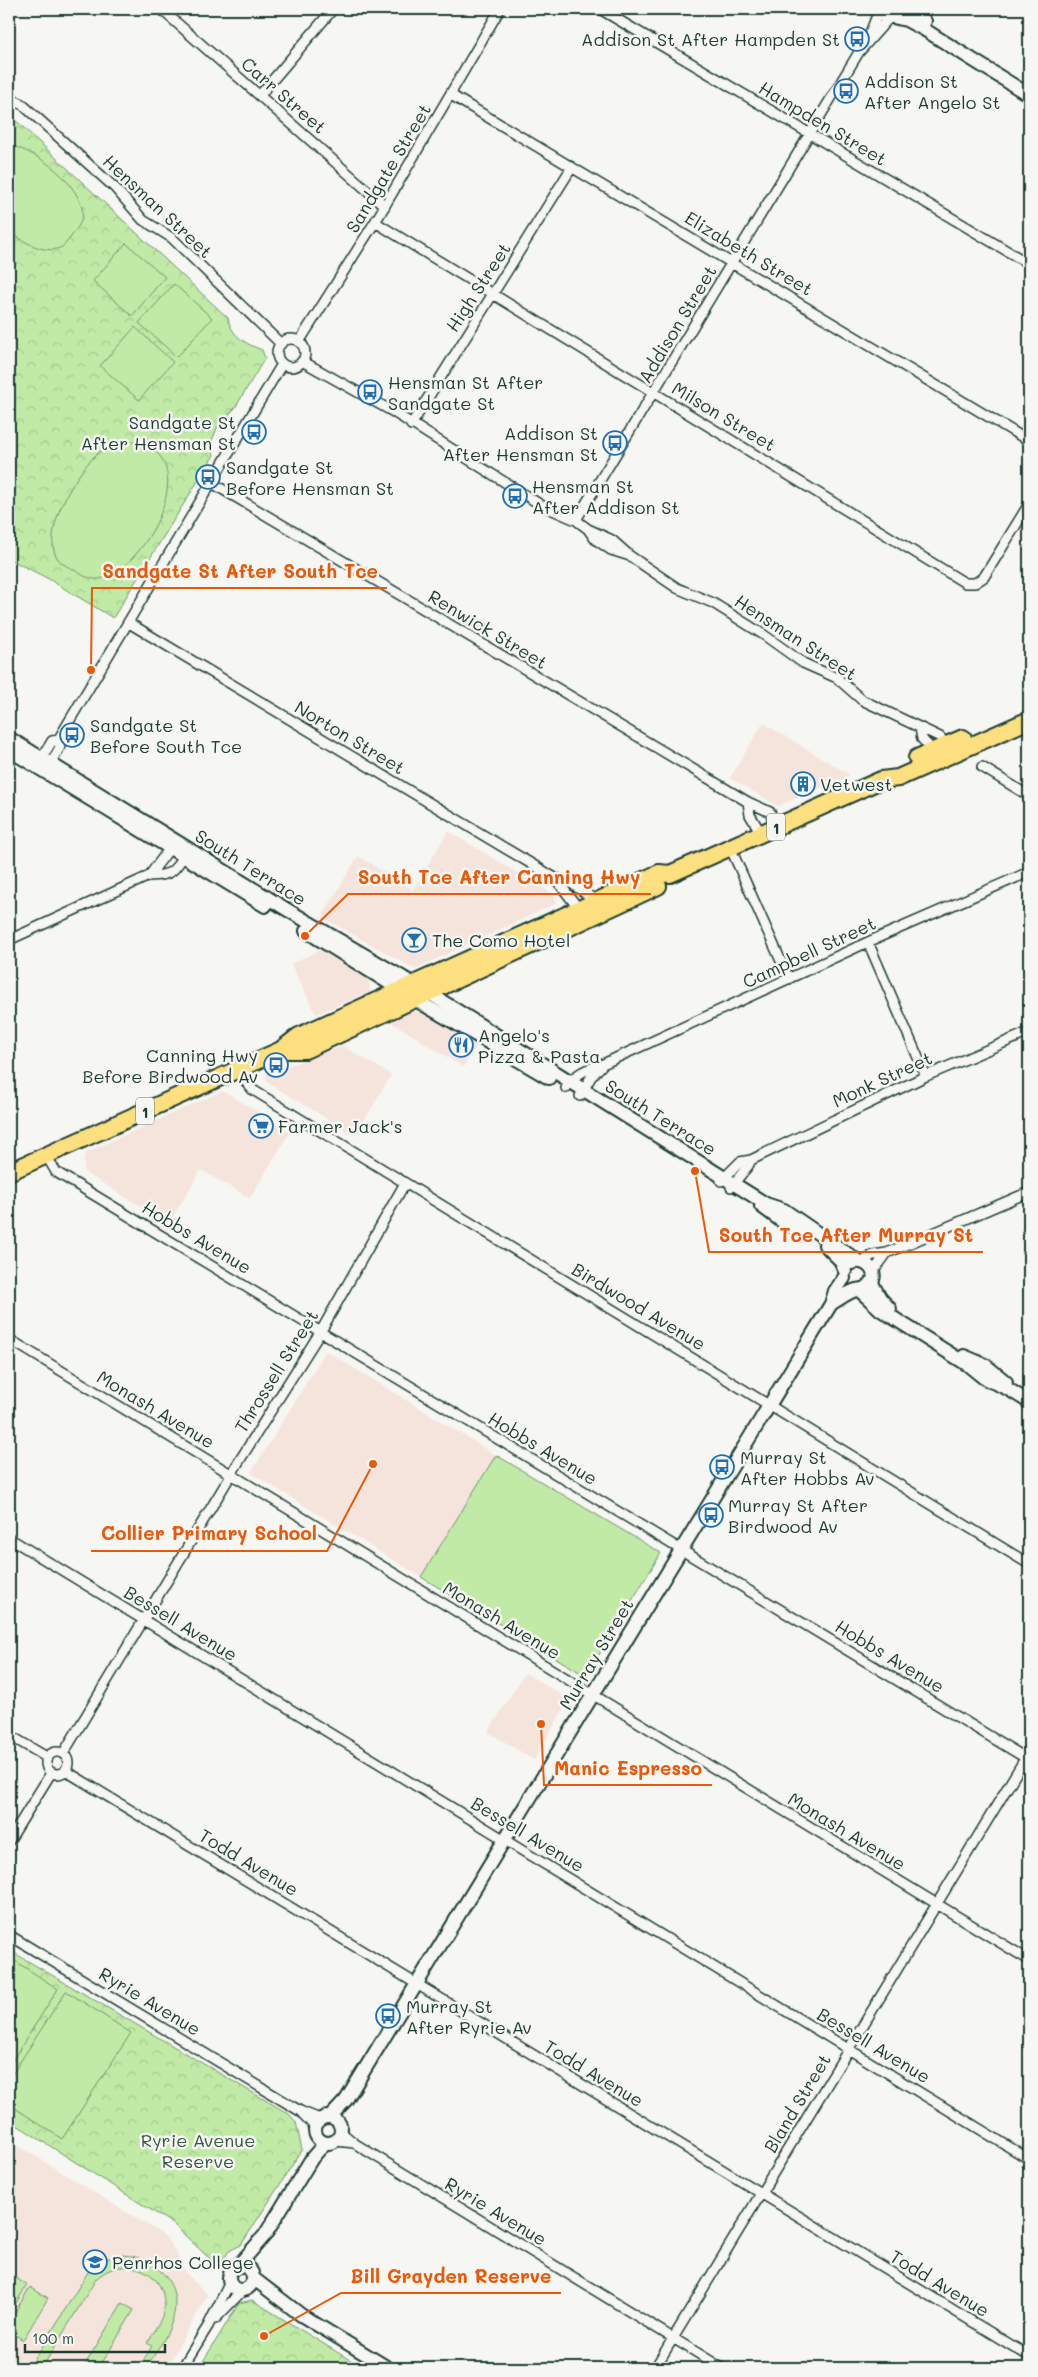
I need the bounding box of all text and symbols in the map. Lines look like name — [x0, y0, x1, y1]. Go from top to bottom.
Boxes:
bus stop icon: Addison St After Hampden St — [844, 26, 870, 52]
place label: Addison St After Hampden St — [581, 27, 840, 51]
street label: Carr Street — [236, 51, 332, 139]
place label: Addison St After Angelo St — [864, 69, 1000, 114]
street label: Hampden Street — [755, 75, 891, 171]
bus stop icon: Addison St After Angelo St — [833, 78, 859, 104]
street label: Sandgate Street — [340, 99, 436, 237]
street label: Hensman Street — [98, 149, 218, 263]
street label: Elizabeth Street — [681, 205, 817, 301]
street label: High Street — [440, 238, 516, 336]
street label: Addison Street — [632, 261, 722, 387]
place label: Hensman St After Sandgate St — [388, 370, 543, 415]
street label: Milson Street — [668, 376, 780, 456]
bus stop icon: Hensman St After Sandgate St — [357, 379, 383, 405]
place label: Sandgate St After Hensman St — [81, 410, 236, 455]
bus stop icon: Sandgate St After Hensman St — [241, 419, 267, 445]
place label: Addison St After Hensman St — [443, 421, 598, 466]
bus stop icon: Addison St After Hensman St — [602, 430, 628, 456]
place label: Sandgate St Before Hensman St — [226, 455, 394, 500]
bus stop icon: Sandgate St Before Hensman St — [195, 464, 221, 490]
place label: Hensman St After Addison St — [532, 474, 679, 519]
bus stop icon: Hensman St After Addison St — [502, 483, 528, 509]
callout: Sandgate St After South Tce — [92, 554, 387, 588]
text: Sandgate St After South Tce — [102, 558, 378, 583]
street label: Renwick Street — [424, 584, 552, 674]
street label: Hensman Street — [730, 588, 862, 686]
street label: Norton Street — [290, 695, 410, 779]
place label: Sandgate St Before South Tce — [90, 713, 242, 758]
bus stop icon: Sandgate St Before South Tce — [59, 722, 85, 748]
building icon: Vetwest — [790, 771, 816, 797]
place label: Vetwest — [820, 772, 892, 796]
road number: 1 — [767, 814, 785, 840]
street label: South Terrace — [191, 823, 311, 911]
callout: South Tce After Canning Hwy — [348, 860, 651, 894]
text: South Tce After Canning Hwy — [358, 864, 640, 889]
street label: Campbell Street — [739, 911, 879, 993]
bar icon: The Como Hotel — [401, 927, 427, 953]
place label: The Como Hotel — [432, 928, 570, 952]
place label: Angelo's Pizza & Pasta — [478, 1023, 600, 1068]
restaurant icon: Angelo's Pizza & Pasta — [448, 1032, 474, 1058]
place label: Canning Hwy Before Birdwood Av — [82, 1043, 258, 1088]
street label: Monk Street — [828, 1045, 936, 1113]
bus stop icon: Canning Hwy Before Birdwood Av — [263, 1052, 289, 1078]
street label: South Terrace — [601, 1073, 721, 1161]
road number: 1 — [136, 1098, 154, 1124]
supermarket icon: Farmer Jack's — [248, 1113, 274, 1139]
place label: Farmer Jack's — [278, 1114, 403, 1138]
street label: Hobbs Avenue — [138, 1195, 256, 1279]
callout: South Tce After Murray St — [709, 1218, 983, 1252]
text: South Tce After Murray St — [719, 1222, 973, 1247]
street label: Birdwood Avenue — [568, 1257, 710, 1355]
street label: Throssell Street — [229, 1305, 323, 1437]
street label: Monash Avenue — [93, 1364, 219, 1454]
street label: Hobbs Avenue — [484, 1406, 602, 1490]
place label: Murray St After Hobbs Av — [740, 1445, 874, 1490]
bus stop icon: Murray St After Hobbs Av — [709, 1454, 735, 1480]
place label: Murray St After Birdwood Av — [728, 1493, 868, 1538]
bus stop icon: Murray St After Birdwood Av — [698, 1502, 724, 1528]
callout: Collier Primary School — [91, 1517, 327, 1551]
text: Collier Primary School — [101, 1520, 317, 1545]
street label: Monash Avenue — [439, 1575, 565, 1665]
street label: Bessell Avenue — [120, 1580, 242, 1666]
street label: Murray Street — [553, 1594, 639, 1714]
street label: Hobbs Avenue — [831, 1614, 949, 1698]
callout: Manic Espresso — [544, 1751, 712, 1785]
text: Manic Espresso — [554, 1755, 702, 1780]
street label: Monash Avenue — [784, 1786, 910, 1876]
street label: Bessell Avenue — [467, 1791, 589, 1877]
street label: Todd Avenue — [195, 1823, 303, 1901]
street label: Ryrie Avenue — [95, 1961, 205, 2041]
place label: Murray St After Ryrie Av — [406, 1994, 532, 2039]
street label: Bessell Avenue — [813, 2002, 935, 2088]
bus stop icon: Murray St After Ryrie Av — [375, 2003, 401, 2029]
street label: Todd Avenue — [540, 2034, 648, 2112]
street label: Bland Street — [758, 2049, 836, 2157]
park label: Ryrie Avenue Reserve — [141, 2128, 255, 2173]
street label: Ryrie Avenue — [441, 2171, 551, 2251]
street label: Todd Avenue — [886, 2244, 994, 2322]
school or university icon: Penrhos College — [82, 2249, 108, 2275]
place label: Penrhos College — [112, 2250, 254, 2274]
callout: Bill Grayden Reserve — [341, 2259, 561, 2293]
text: Bill Grayden Reserve — [351, 2263, 551, 2288]
scale bar — [25, 2322, 165, 2354]
text: 100 m — [32, 2328, 74, 2348]

